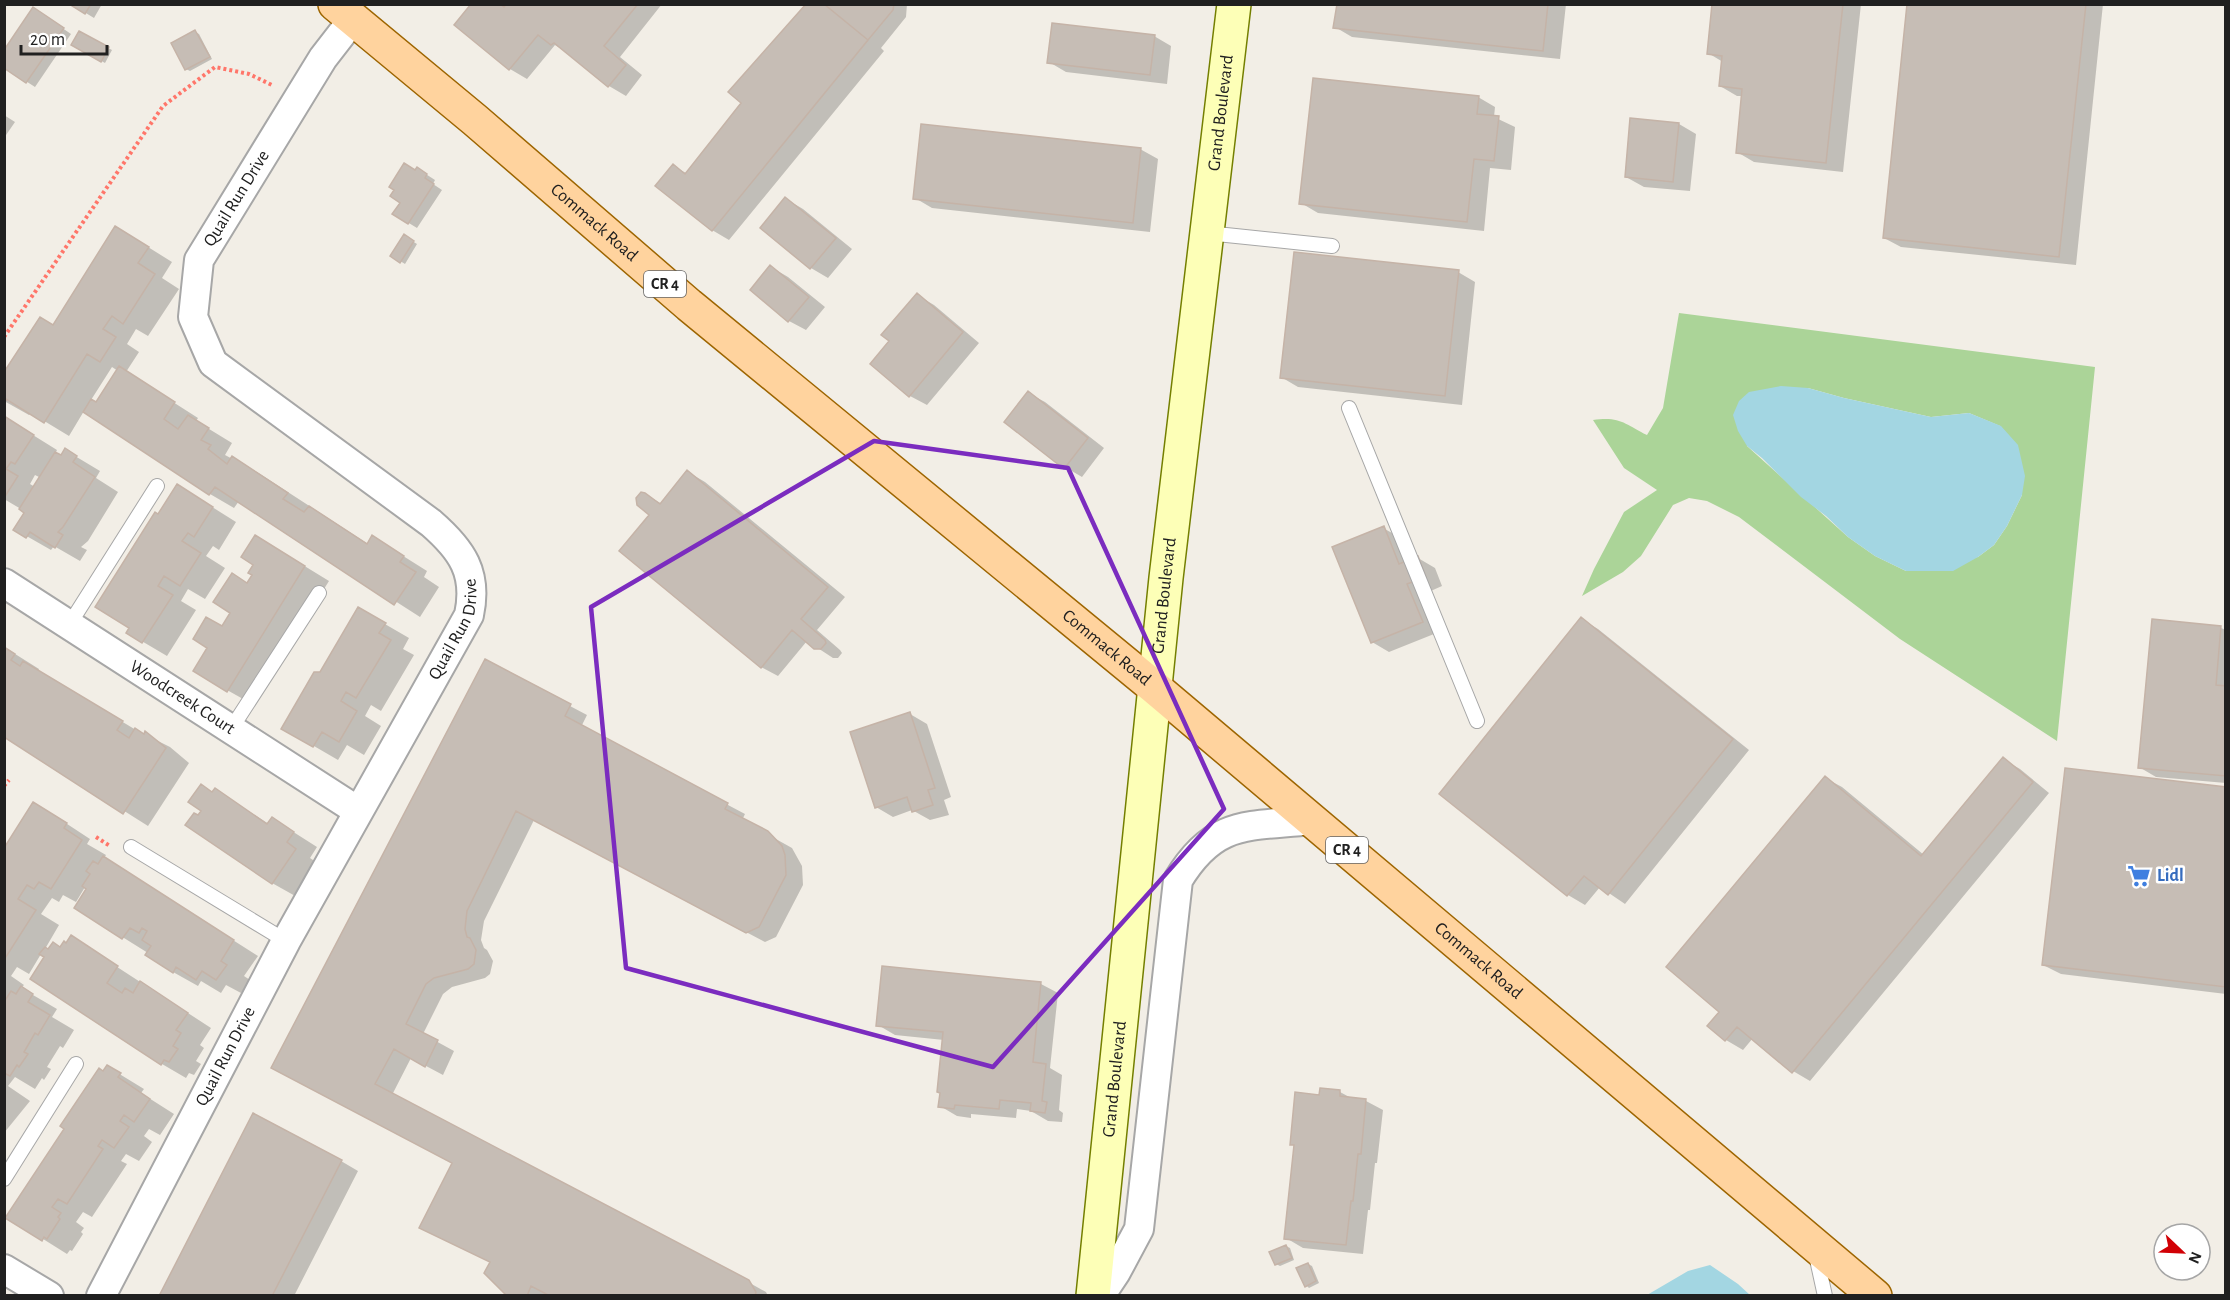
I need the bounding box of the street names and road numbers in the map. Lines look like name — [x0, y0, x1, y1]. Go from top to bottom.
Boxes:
street label: Grand Boulevard — [1205, 54, 1237, 172]
street label: Quail Run Drive — [200, 147, 273, 250]
street label: Commack Road — [547, 180, 641, 265]
road number: CR 4 — [644, 271, 686, 297]
street label: Grand Boulevard — [1149, 537, 1180, 655]
street label: Quail Run Drive — [426, 577, 481, 683]
street label: Commack Road — [1059, 607, 1154, 689]
street label: Woodcreek Court — [126, 657, 238, 738]
road number: CR 4 — [1326, 837, 1368, 863]
street label: Commack Road — [1431, 919, 1526, 1003]
street label: Quail Run Drive — [193, 1004, 259, 1109]
street label: Grand Boulevard — [1100, 1020, 1130, 1138]

